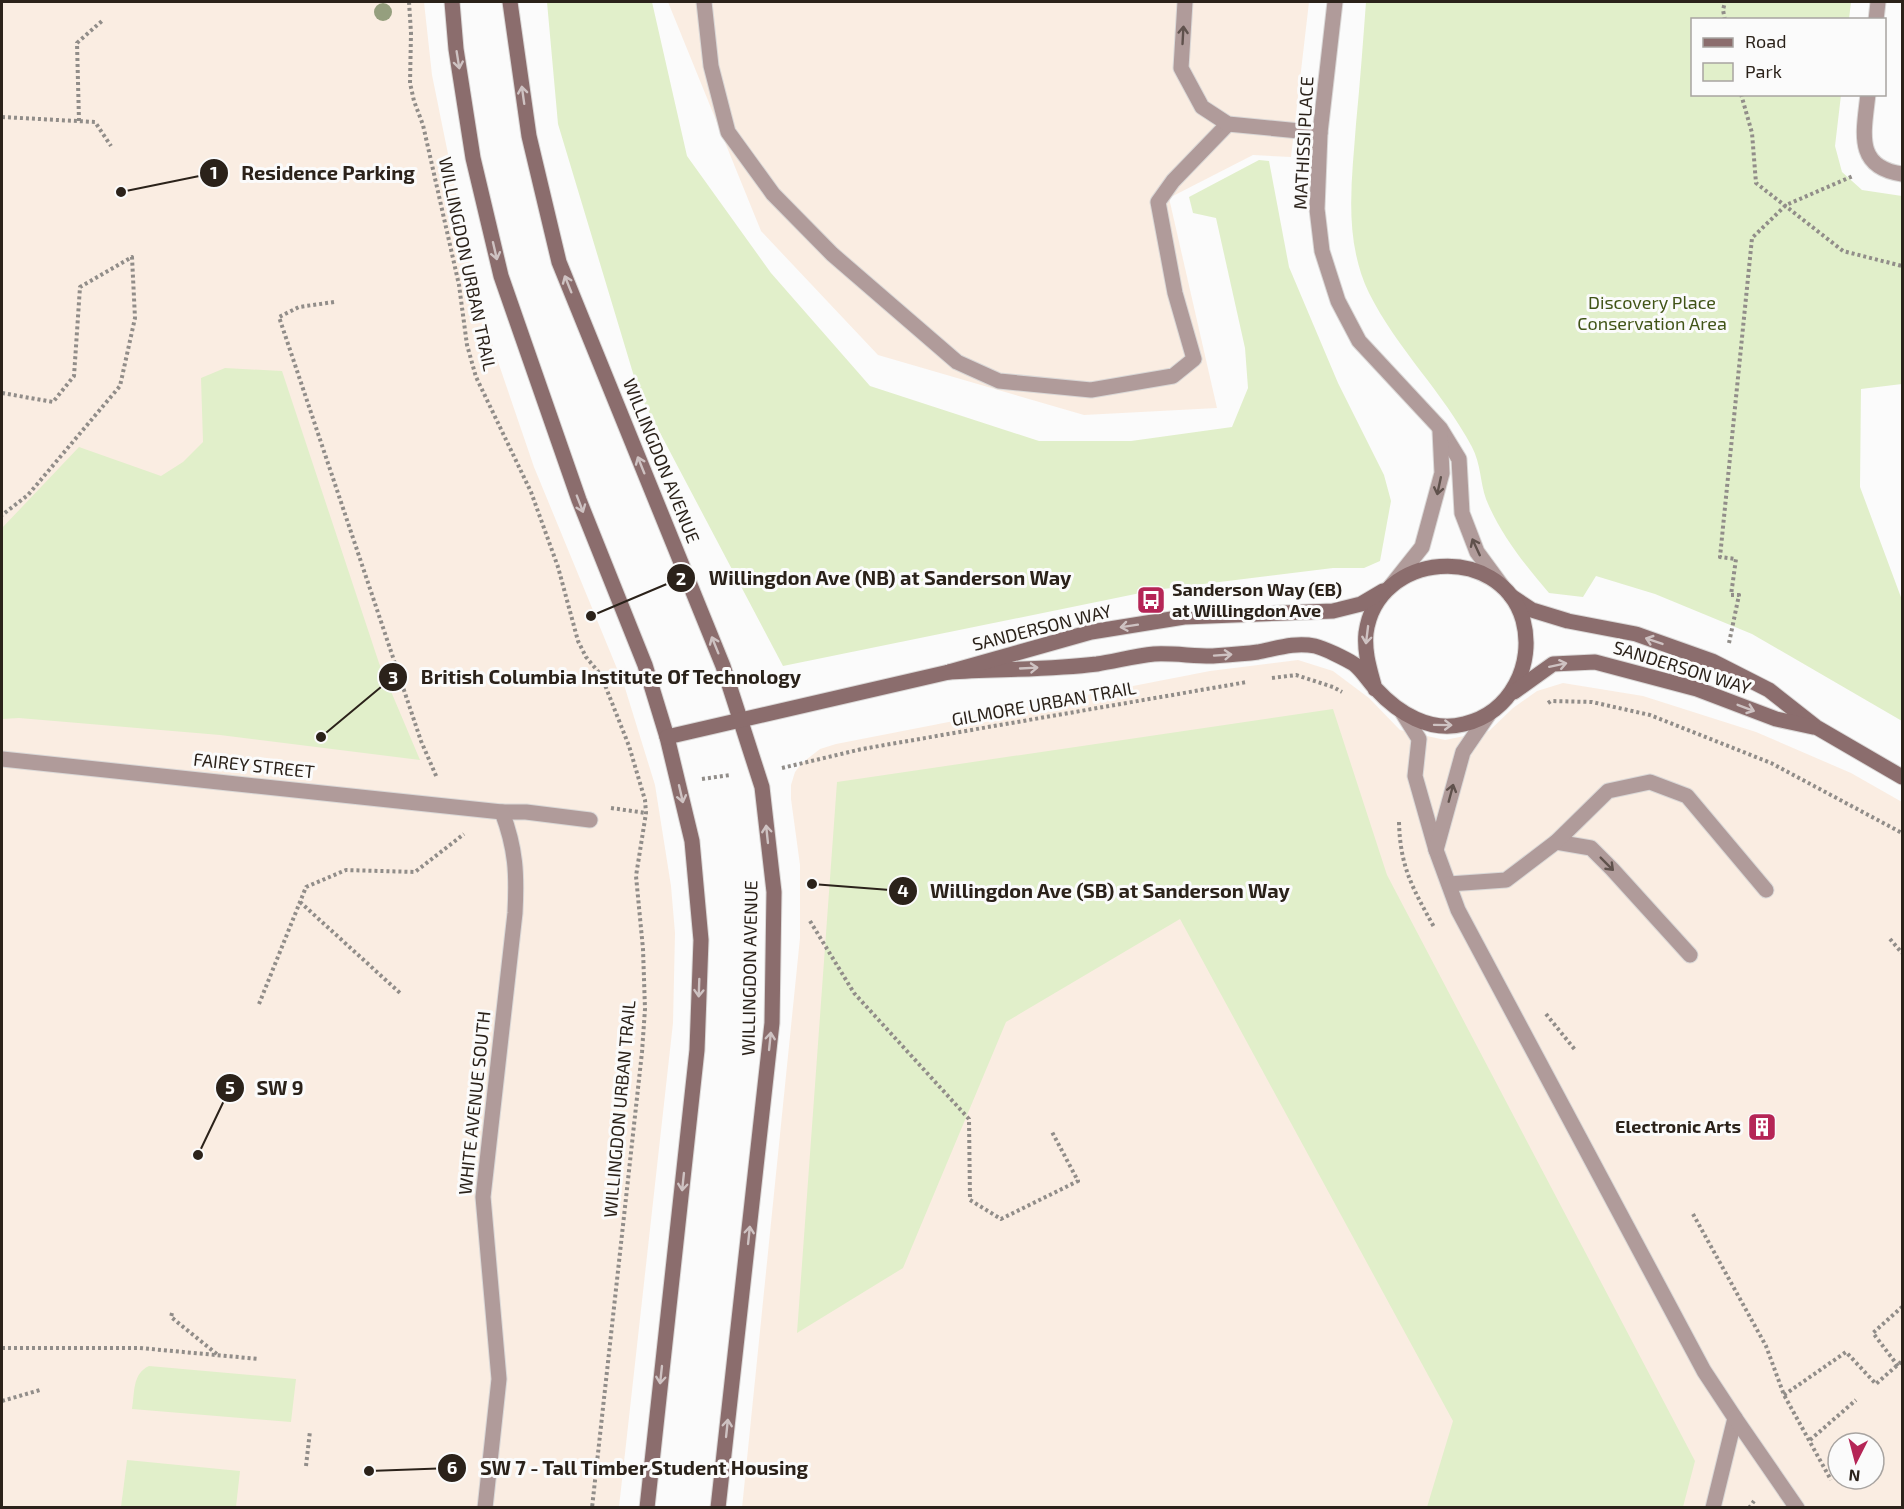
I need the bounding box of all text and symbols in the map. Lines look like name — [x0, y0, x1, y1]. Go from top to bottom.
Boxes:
legend — [1691, 18, 1886, 96]
one-way arrow — [1177, 25, 1188, 45]
text: Road — [1745, 30, 1786, 52]
one-way arrow — [452, 49, 463, 69]
text: Park — [1745, 60, 1782, 82]
street label: MATHISSI PLACE — [1289, 76, 1317, 210]
one-way arrow — [518, 85, 529, 105]
callout: Residence Parking — [199, 154, 427, 192]
street label: WILLINGDON URBAN TRAIL — [435, 155, 501, 373]
text: Residence Parking — [241, 160, 415, 184]
text: 1 — [210, 161, 218, 183]
one-way arrow — [490, 241, 501, 260]
one-way arrow — [562, 275, 573, 294]
park label: Discovery Place Conservation Area — [1577, 291, 1727, 334]
street label: WILLINGDON AVENUE — [619, 375, 705, 546]
one-way arrow — [635, 456, 646, 474]
one-way arrow — [1433, 477, 1445, 496]
one-way arrow — [576, 494, 587, 513]
one-way arrow — [1469, 538, 1481, 556]
callout: Willingdon Ave (NB) at Sanderson Way — [666, 559, 1083, 597]
text: Willingdon Ave (NB) at Sanderson Way — [709, 565, 1072, 590]
text: 2 — [676, 567, 686, 589]
place label: Sanderson Way (EB) at Willingdon Ave — [1172, 578, 1342, 621]
bus stop icon: Sanderson Way (EB) at Willingdon Ave — [1135, 584, 1167, 616]
street label: SANDERSON WAY — [970, 599, 1114, 655]
one-way arrow — [1120, 620, 1140, 631]
one-way arrow — [1362, 624, 1373, 644]
one-way arrow — [1646, 634, 1664, 645]
one-way arrow — [709, 636, 720, 655]
street label: SANDERSON WAY — [1611, 636, 1755, 699]
one-way arrow — [1212, 649, 1232, 660]
callout: British Columbia Institute Of Technology — [378, 658, 813, 696]
one-way arrow — [1548, 659, 1567, 670]
one-way arrow — [1018, 662, 1038, 673]
text: British Columbia Institute Of Technology — [421, 664, 802, 689]
text: 3 — [388, 666, 398, 688]
street label: GILMORE URBAN TRAIL — [950, 676, 1138, 730]
one-way arrow — [1736, 703, 1755, 714]
one-way arrow — [1433, 719, 1452, 730]
street label: FAIREY STREET — [192, 748, 316, 782]
one-way arrow — [675, 784, 687, 803]
one-way arrow — [1446, 784, 1458, 803]
one-way arrow — [761, 824, 772, 844]
one-way arrow — [1600, 857, 1615, 872]
callout: Willingdon Ave (SB) at Sanderson Way — [888, 872, 1303, 910]
text: Willingdon Ave (SB) at Sanderson Way — [930, 878, 1291, 903]
text: 4 — [897, 879, 909, 901]
street label: WILLINGDON AVENUE — [736, 880, 762, 1056]
one-way arrow — [693, 977, 705, 997]
street label: WILLINGDON URBAN TRAIL — [599, 999, 639, 1219]
street label: WHITE AVENUE SOUTH — [453, 1010, 495, 1196]
one-way arrow — [765, 1031, 776, 1051]
callout: SW 9 — [215, 1069, 316, 1107]
text: SW 9 — [256, 1075, 304, 1099]
text: 5 — [225, 1076, 235, 1098]
building icon: Electronic Arts — [1746, 1111, 1778, 1143]
place label: Electronic Arts — [1615, 1115, 1741, 1137]
one-way arrow — [677, 1171, 688, 1191]
one-way arrow — [744, 1225, 755, 1245]
one-way arrow — [655, 1365, 666, 1385]
one-way arrow — [722, 1419, 733, 1439]
north arrow — [1826, 1431, 1886, 1491]
callout: SW 7 - Tall Timber Student Housing — [437, 1449, 821, 1487]
text: SW 7 - Tall Timber Student Housing — [480, 1455, 808, 1479]
text: 6 — [447, 1456, 457, 1478]
text: N — [1848, 1466, 1861, 1486]

